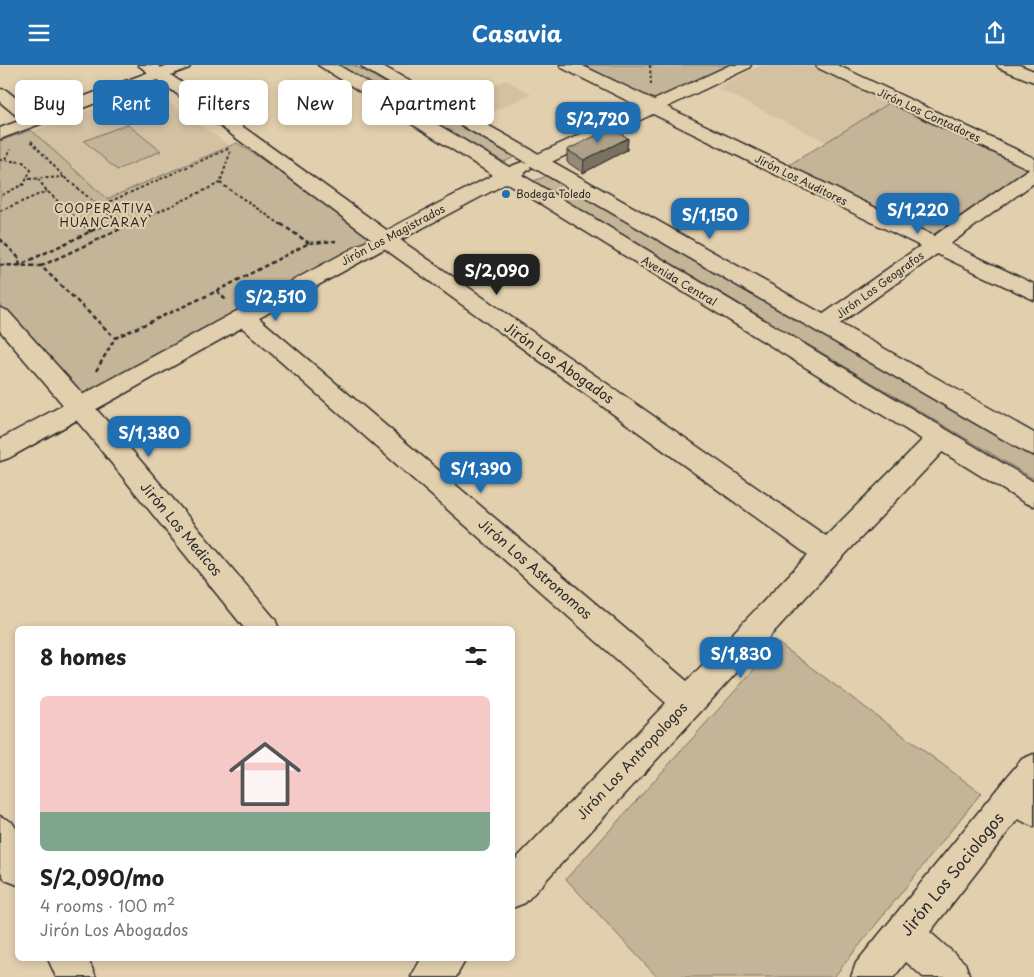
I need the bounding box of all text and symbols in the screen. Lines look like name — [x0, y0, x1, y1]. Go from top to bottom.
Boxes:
text: Casavia — [472, 16, 562, 49]
icon: menu — [25, 19, 53, 47]
icon: share — [981, 19, 1009, 47]
chip: Buy — [15, 80, 83, 125]
chip: Rent — [93, 80, 169, 125]
chip: Filters — [179, 80, 268, 125]
chip: New — [278, 80, 352, 125]
chip: Apartment — [362, 80, 494, 125]
street label: Jirón Los Contadores — [875, 83, 984, 146]
pin: S/2,720 — [552, 101, 644, 144]
text: S/2,720 — [567, 106, 629, 130]
street label: Jirón Los Auditores — [752, 150, 851, 209]
place label: Bodega Toledo — [516, 185, 591, 202]
marker: Bodega Toledo — [500, 188, 512, 200]
pin: S/1,220 — [872, 193, 964, 235]
pin: S/1,150 — [664, 197, 756, 240]
text: S/1,220 — [887, 197, 949, 221]
district label: COOPERATIVA HUANCARAY — [54, 199, 154, 231]
street label: Jirón Los Magistrados — [338, 200, 448, 269]
text: S/1,150 — [682, 202, 738, 226]
street label: Jirón Los Geografos — [832, 247, 927, 322]
street label: Avenida Central — [638, 251, 720, 310]
pin: S/2,090 — [451, 253, 543, 296]
text: S/2,090 — [465, 258, 529, 282]
pin: S/2,510 — [230, 279, 322, 322]
text: S/2,510 — [246, 284, 306, 308]
street label: Jirón Los Abogados — [500, 317, 618, 408]
pin: S/1,380 — [103, 415, 195, 458]
text: S/1,380 — [118, 420, 180, 444]
pin: S/1,390 — [435, 451, 527, 494]
text: S/1,390 — [451, 456, 511, 480]
street label: Jirón Los Medicos — [136, 477, 227, 580]
street label: Jirón Los Astronomos — [474, 513, 597, 624]
pin: S/1,830 — [695, 637, 787, 679]
text: 8 homes — [40, 640, 126, 672]
text: S/1,830 — [711, 641, 771, 665]
icon: filters — [462, 642, 490, 670]
street label: Jirón Los Antropologos — [571, 697, 692, 824]
icon: home — [220, 729, 310, 819]
street label: Jirón Los Sociologos — [894, 806, 1009, 940]
text: S/2,090/mo — [40, 861, 164, 893]
text: 4 rooms · 100 m² — [40, 893, 175, 917]
text: Jirón Los Abogados — [40, 917, 188, 941]

